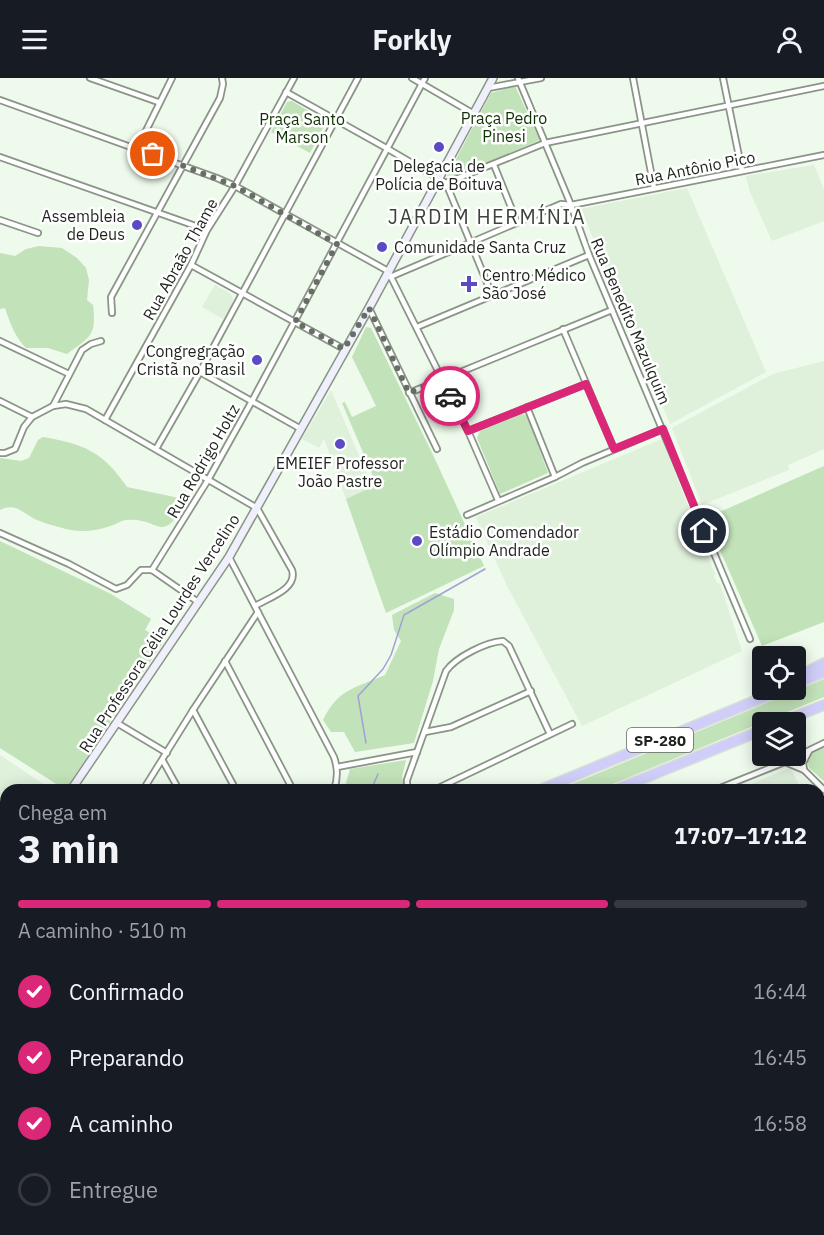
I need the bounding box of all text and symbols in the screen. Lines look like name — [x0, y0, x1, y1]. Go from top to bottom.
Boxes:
text: Forkly — [372, 22, 452, 57]
icon: menu — [18, 23, 51, 56]
icon: person — [773, 23, 806, 56]
park label: Praça Pedro Pinesi — [461, 108, 547, 146]
park label: Praça Santo Marson — [259, 109, 345, 147]
pin — [127, 128, 178, 179]
icon: bag — [136, 137, 169, 170]
marker: Delegacia de Polícia de Boituva — [432, 140, 446, 154]
street label: Rua Antônio Pico — [633, 147, 757, 189]
place label: Delegacia de Polícia de Boituva — [375, 156, 503, 194]
street label: Rua Abraão Thame — [138, 194, 222, 323]
district label: JARDIM HERMÍNIA — [388, 203, 586, 230]
place label: Assembleia de Deus — [42, 206, 125, 244]
marker: Assembleia de Deus — [130, 218, 144, 232]
street label: Rua Benedito Mazulquim — [587, 235, 675, 407]
place label: Comunidade Santa Cruz — [394, 237, 566, 257]
marker: Comunidade Santa Cruz — [375, 240, 389, 254]
place label: Centro Médico São José — [482, 265, 586, 303]
marker: Centro Médico São José — [460, 275, 478, 293]
place label: Congregração Cristã no Brasil — [137, 341, 245, 379]
marker: Congregração Cristã no Brasil — [250, 353, 264, 367]
courier — [420, 366, 480, 426]
icon: car — [434, 380, 467, 413]
street label: Rua Rodrigo Holtz — [162, 400, 244, 522]
marker: EMEIEF Professor João Pastre — [333, 437, 347, 451]
place label: EMEIEF Professor João Pastre — [276, 453, 404, 491]
pin — [678, 505, 729, 556]
street label: Rua Professora Célia Lourdes Vercelino — [74, 510, 244, 756]
icon: home — [687, 514, 720, 547]
place label: Estádio Comendador Olímpio Andrade — [429, 522, 579, 560]
marker: Estádio Comendador Olímpio Andrade — [410, 534, 424, 548]
map controls — [752, 646, 806, 766]
button: locate — [752, 646, 806, 700]
button: layers — [752, 712, 806, 766]
road number: SP-280 — [627, 728, 693, 752]
text: Chega em — [18, 799, 107, 826]
text: 17:07–17:12 — [674, 821, 807, 850]
text: 3 min — [18, 823, 120, 874]
text: A caminho · 510 m — [18, 917, 187, 944]
icon: check — [18, 975, 51, 1008]
text: Confirmado — [69, 977, 184, 1006]
text: 16:44 — [753, 978, 807, 1005]
icon: check — [18, 1041, 51, 1074]
text: Preparando — [69, 1043, 184, 1072]
text: 16:45 — [753, 1044, 807, 1071]
icon: check — [18, 1107, 51, 1140]
text: A caminho — [69, 1109, 173, 1138]
text: 16:58 — [753, 1110, 807, 1137]
text: Entregue — [69, 1175, 158, 1204]

